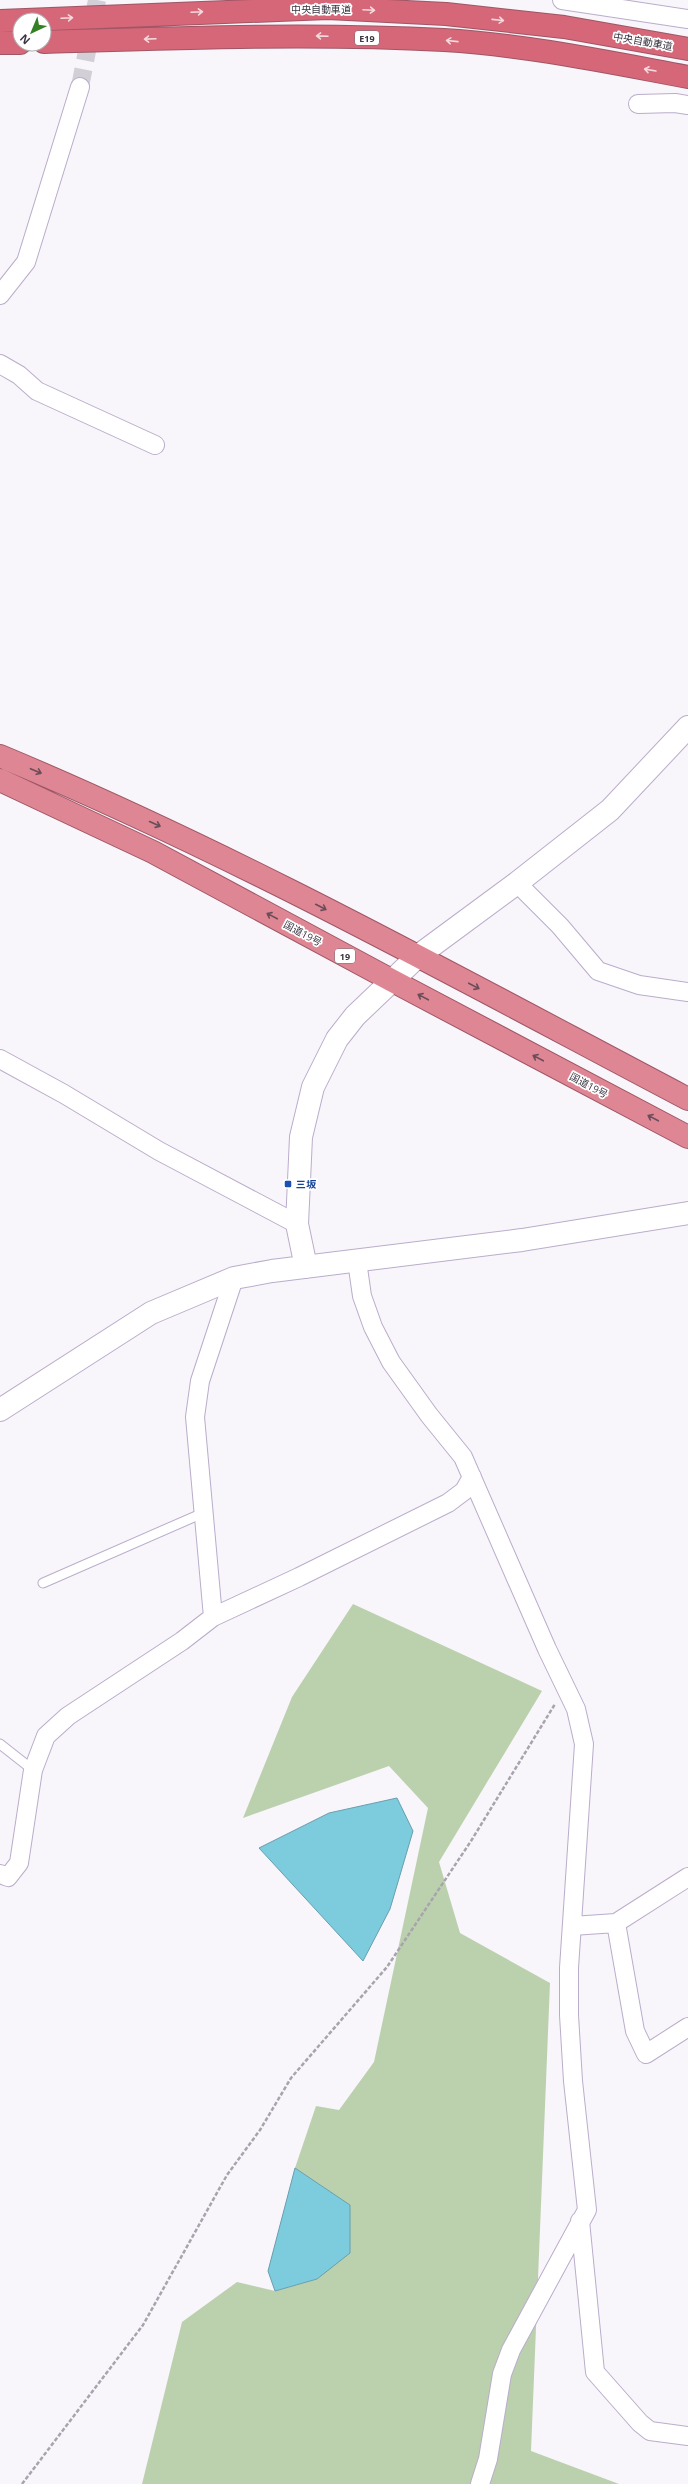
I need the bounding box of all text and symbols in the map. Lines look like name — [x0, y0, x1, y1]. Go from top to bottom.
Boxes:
street label: 中央自動車道 — [291, 2, 351, 16]
one-way arrow — [362, 6, 375, 14]
one-way arrow — [190, 8, 203, 16]
north arrow — [12, 12, 52, 52]
one-way arrow — [60, 14, 73, 22]
one-way arrow — [491, 16, 504, 23]
street label: 中央自動車道 — [612, 29, 674, 53]
text: N — [16, 31, 33, 48]
road number: E19 — [355, 31, 379, 45]
one-way arrow — [316, 32, 329, 40]
one-way arrow — [144, 35, 157, 42]
one-way arrow — [446, 38, 459, 45]
one-way arrow — [644, 65, 657, 73]
one-way arrow — [30, 768, 42, 776]
one-way arrow — [148, 821, 160, 828]
one-way arrow — [315, 904, 327, 911]
one-way arrow — [266, 911, 278, 919]
street label: 国道19号 — [281, 917, 325, 949]
road number: 19 — [335, 949, 355, 963]
one-way arrow — [468, 983, 480, 990]
one-way arrow — [418, 993, 430, 1001]
one-way arrow — [533, 1054, 545, 1061]
street label: 国道19号 — [567, 1069, 611, 1101]
one-way arrow — [648, 1114, 660, 1122]
place label: 三坂 — [296, 1177, 317, 1191]
marker: 三坂 — [283, 1179, 293, 1189]

